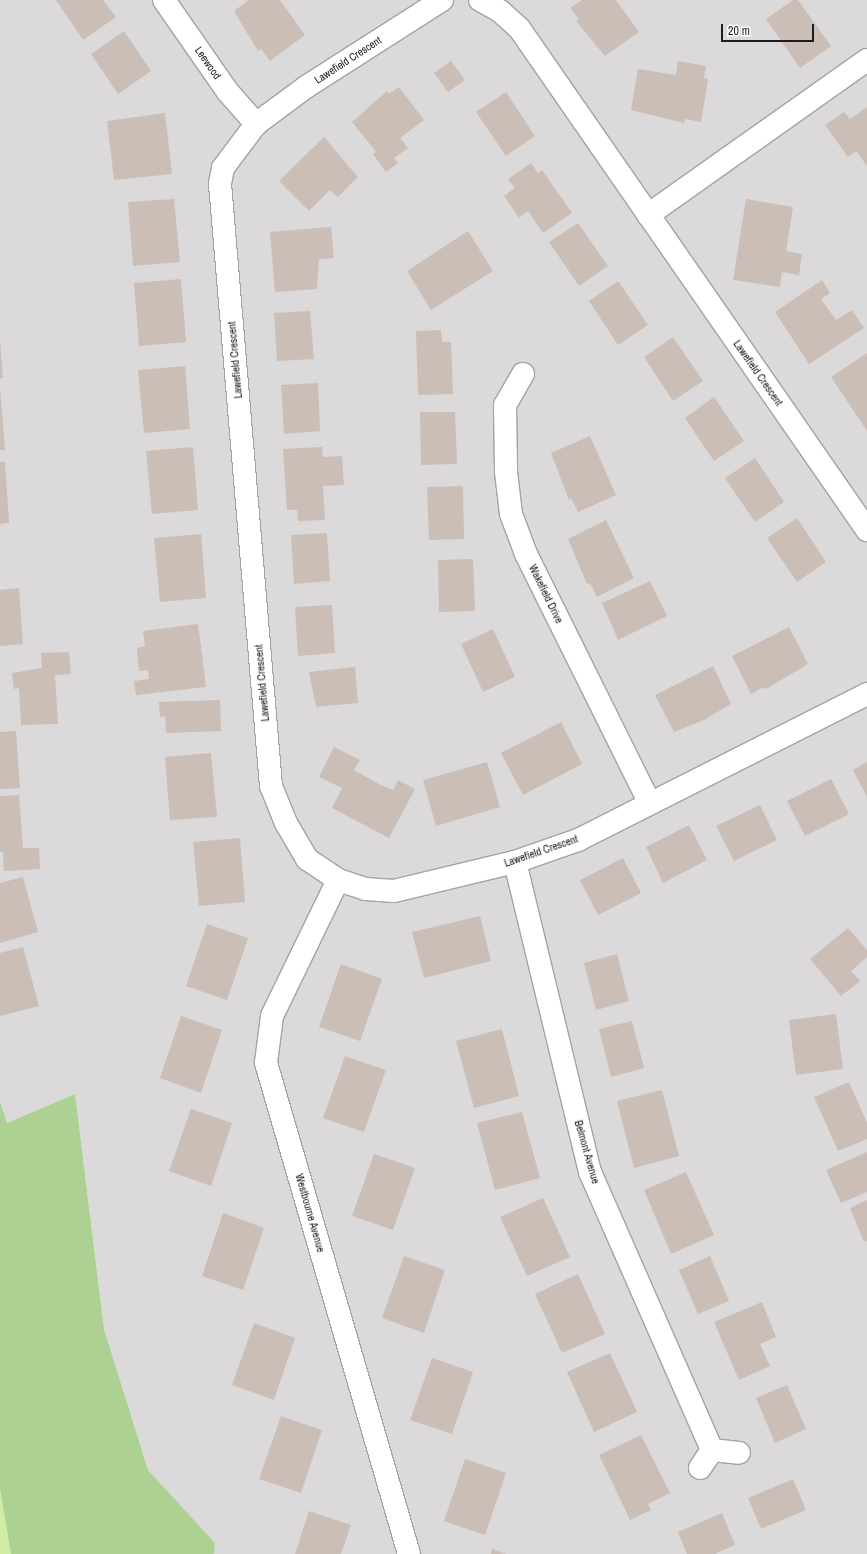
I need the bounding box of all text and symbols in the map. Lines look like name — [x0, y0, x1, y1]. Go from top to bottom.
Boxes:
scale bar — [723, 16, 816, 42]
text: 20 m — [728, 23, 750, 39]
street label: Lawefield Crescent — [312, 33, 384, 87]
street label: Leewood — [192, 44, 224, 82]
street label: Lawefield Crescent — [225, 321, 245, 399]
street label: Lawefield Crescent — [730, 338, 786, 408]
street label: Wakefield Drive — [526, 562, 566, 626]
street label: Lawefield Crescent — [252, 644, 272, 722]
street label: Lawefield Crescent — [502, 832, 580, 870]
street label: Belmont Avenue — [572, 1118, 602, 1186]
street label: Westbourne Avenue — [292, 1172, 328, 1254]

